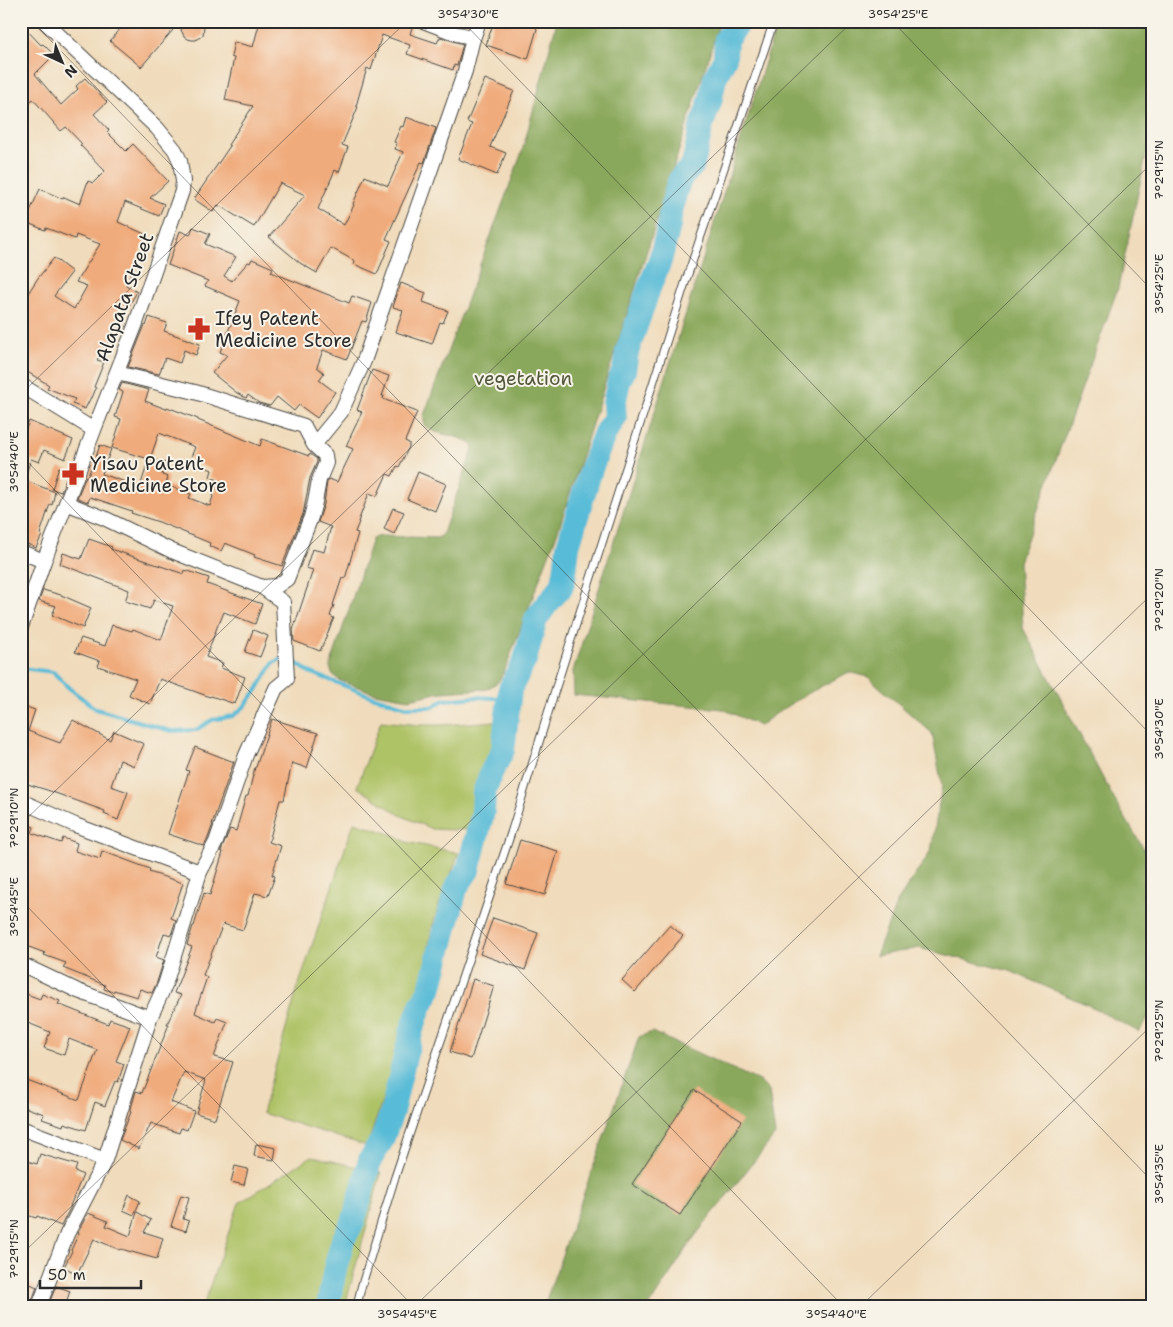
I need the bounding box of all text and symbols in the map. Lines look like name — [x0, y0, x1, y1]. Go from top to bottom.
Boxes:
text: 3°54'30"E — [437, 6, 499, 22]
text: 3°54'25"E — [868, 6, 928, 22]
north arrow — [38, 38, 88, 88]
text: N — [61, 61, 81, 82]
text: 7°29'15"N — [1151, 140, 1167, 200]
street label: Alapata Street — [90, 229, 159, 365]
text: 3°54'25"E — [1151, 254, 1167, 314]
place label: Ifey Patent Medicine Store — [215, 306, 352, 353]
pharmacy icon: Ifey Patent Medicine Store — [186, 316, 212, 342]
park label: vegetation — [474, 366, 572, 391]
text: 3°54'40"E — [6, 431, 22, 493]
place label: Yisau Patent Medicine Store — [90, 451, 227, 498]
pharmacy icon: Yisau Patent Medicine Store — [60, 461, 86, 487]
text: 7°29'20"N — [1151, 568, 1167, 632]
text: 3°54'30"E — [1151, 698, 1167, 760]
text: 7°29'10"N — [6, 788, 22, 848]
text: 3°54'45"E — [6, 877, 22, 937]
text: 7°29'25"N — [1151, 1000, 1167, 1062]
text: 3°54'35"E — [1151, 1144, 1167, 1204]
text: 7°29'15"N — [6, 1219, 22, 1279]
scale bar — [40, 1257, 141, 1289]
text: 50 m — [48, 1265, 86, 1285]
text: 3°54'45"E — [377, 1306, 437, 1322]
text: 3°54'40"E — [805, 1306, 867, 1322]

